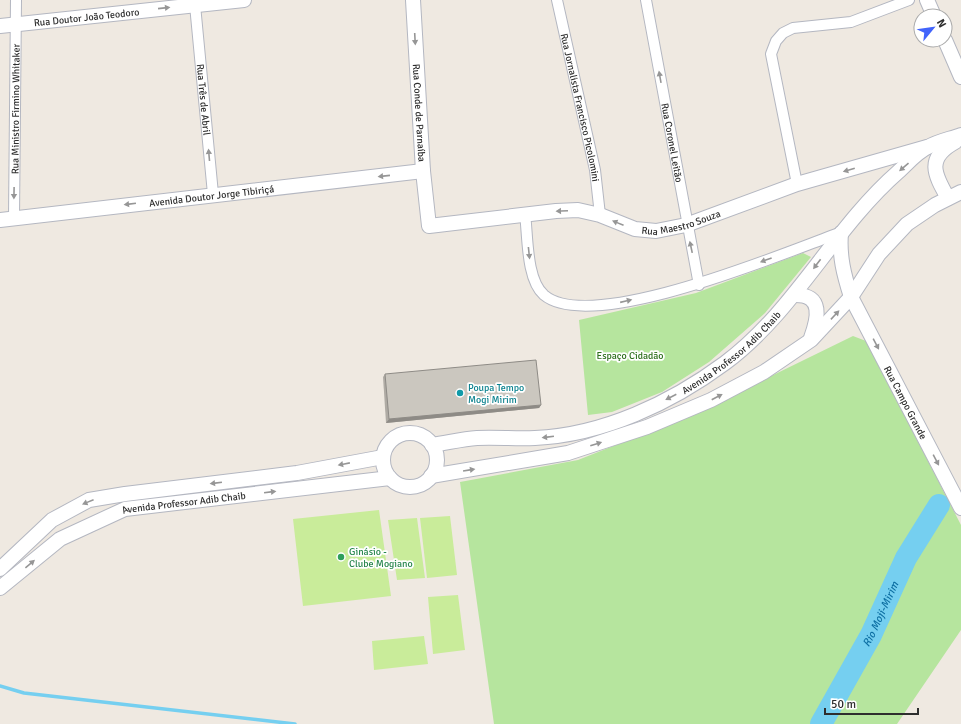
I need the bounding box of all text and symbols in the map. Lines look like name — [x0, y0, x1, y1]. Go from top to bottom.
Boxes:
one-way arrow — [158, 5, 170, 11]
street label: Rua Doutor João Teodoro — [33, 6, 140, 29]
north arrow — [913, 8, 953, 48]
text: N — [934, 17, 949, 30]
street label: Rua Jornalista Francisco Picolomini — [558, 32, 601, 182]
one-way arrow — [412, 33, 418, 46]
street label: Rua Ministro Firmino Whitaker — [9, 43, 23, 174]
street label: Rua Três de Abril — [194, 63, 212, 136]
street label: Rua Conde de Parnaíba — [410, 64, 427, 162]
one-way arrow — [657, 71, 663, 84]
street label: Rua Coronel Leitão — [658, 102, 685, 183]
one-way arrow — [206, 149, 212, 162]
one-way arrow — [899, 163, 909, 172]
one-way arrow — [843, 167, 855, 173]
one-way arrow — [378, 172, 390, 179]
street label: Avenida Doutor Jorge Tibiriçá — [149, 183, 275, 210]
one-way arrow — [11, 187, 17, 200]
one-way arrow — [124, 201, 136, 207]
one-way arrow — [556, 207, 568, 214]
street label: Rua Maestro Souza — [641, 208, 722, 238]
one-way arrow — [612, 219, 624, 225]
one-way arrow — [687, 240, 693, 253]
one-way arrow — [526, 247, 533, 259]
one-way arrow — [759, 258, 771, 264]
one-way arrow — [814, 259, 822, 269]
one-way arrow — [620, 298, 632, 304]
street label: Avenida Professor Adib Chaib — [680, 309, 784, 397]
one-way arrow — [830, 310, 840, 320]
one-way arrow — [873, 339, 879, 350]
park label: Espaço Cidadão — [596, 350, 664, 362]
street label: Rua Campo Grande — [881, 364, 929, 442]
place label: Poupa Tempo Mogi Mirim — [468, 382, 524, 406]
marker: Poupa Tempo Mogi Mirim — [455, 388, 465, 398]
one-way arrow — [711, 393, 723, 400]
one-way arrow — [665, 394, 676, 400]
one-way arrow — [542, 434, 554, 440]
one-way arrow — [591, 441, 603, 447]
one-way arrow — [933, 454, 939, 465]
one-way arrow — [338, 462, 351, 468]
one-way arrow — [463, 467, 475, 473]
one-way arrow — [210, 480, 222, 486]
one-way arrow — [264, 488, 276, 495]
street label: Avenida Professor Adib Chaib — [120, 490, 246, 517]
one-way arrow — [81, 499, 93, 505]
place label: Ginásio - Clube Mogiano — [349, 546, 413, 570]
marker: Ginásio - Clube Mogiano — [336, 552, 346, 562]
one-way arrow — [25, 559, 35, 568]
water label: Rio Moji-Mirim — [860, 579, 902, 649]
scale bar — [825, 690, 918, 716]
text: 50 m — [831, 697, 856, 712]

